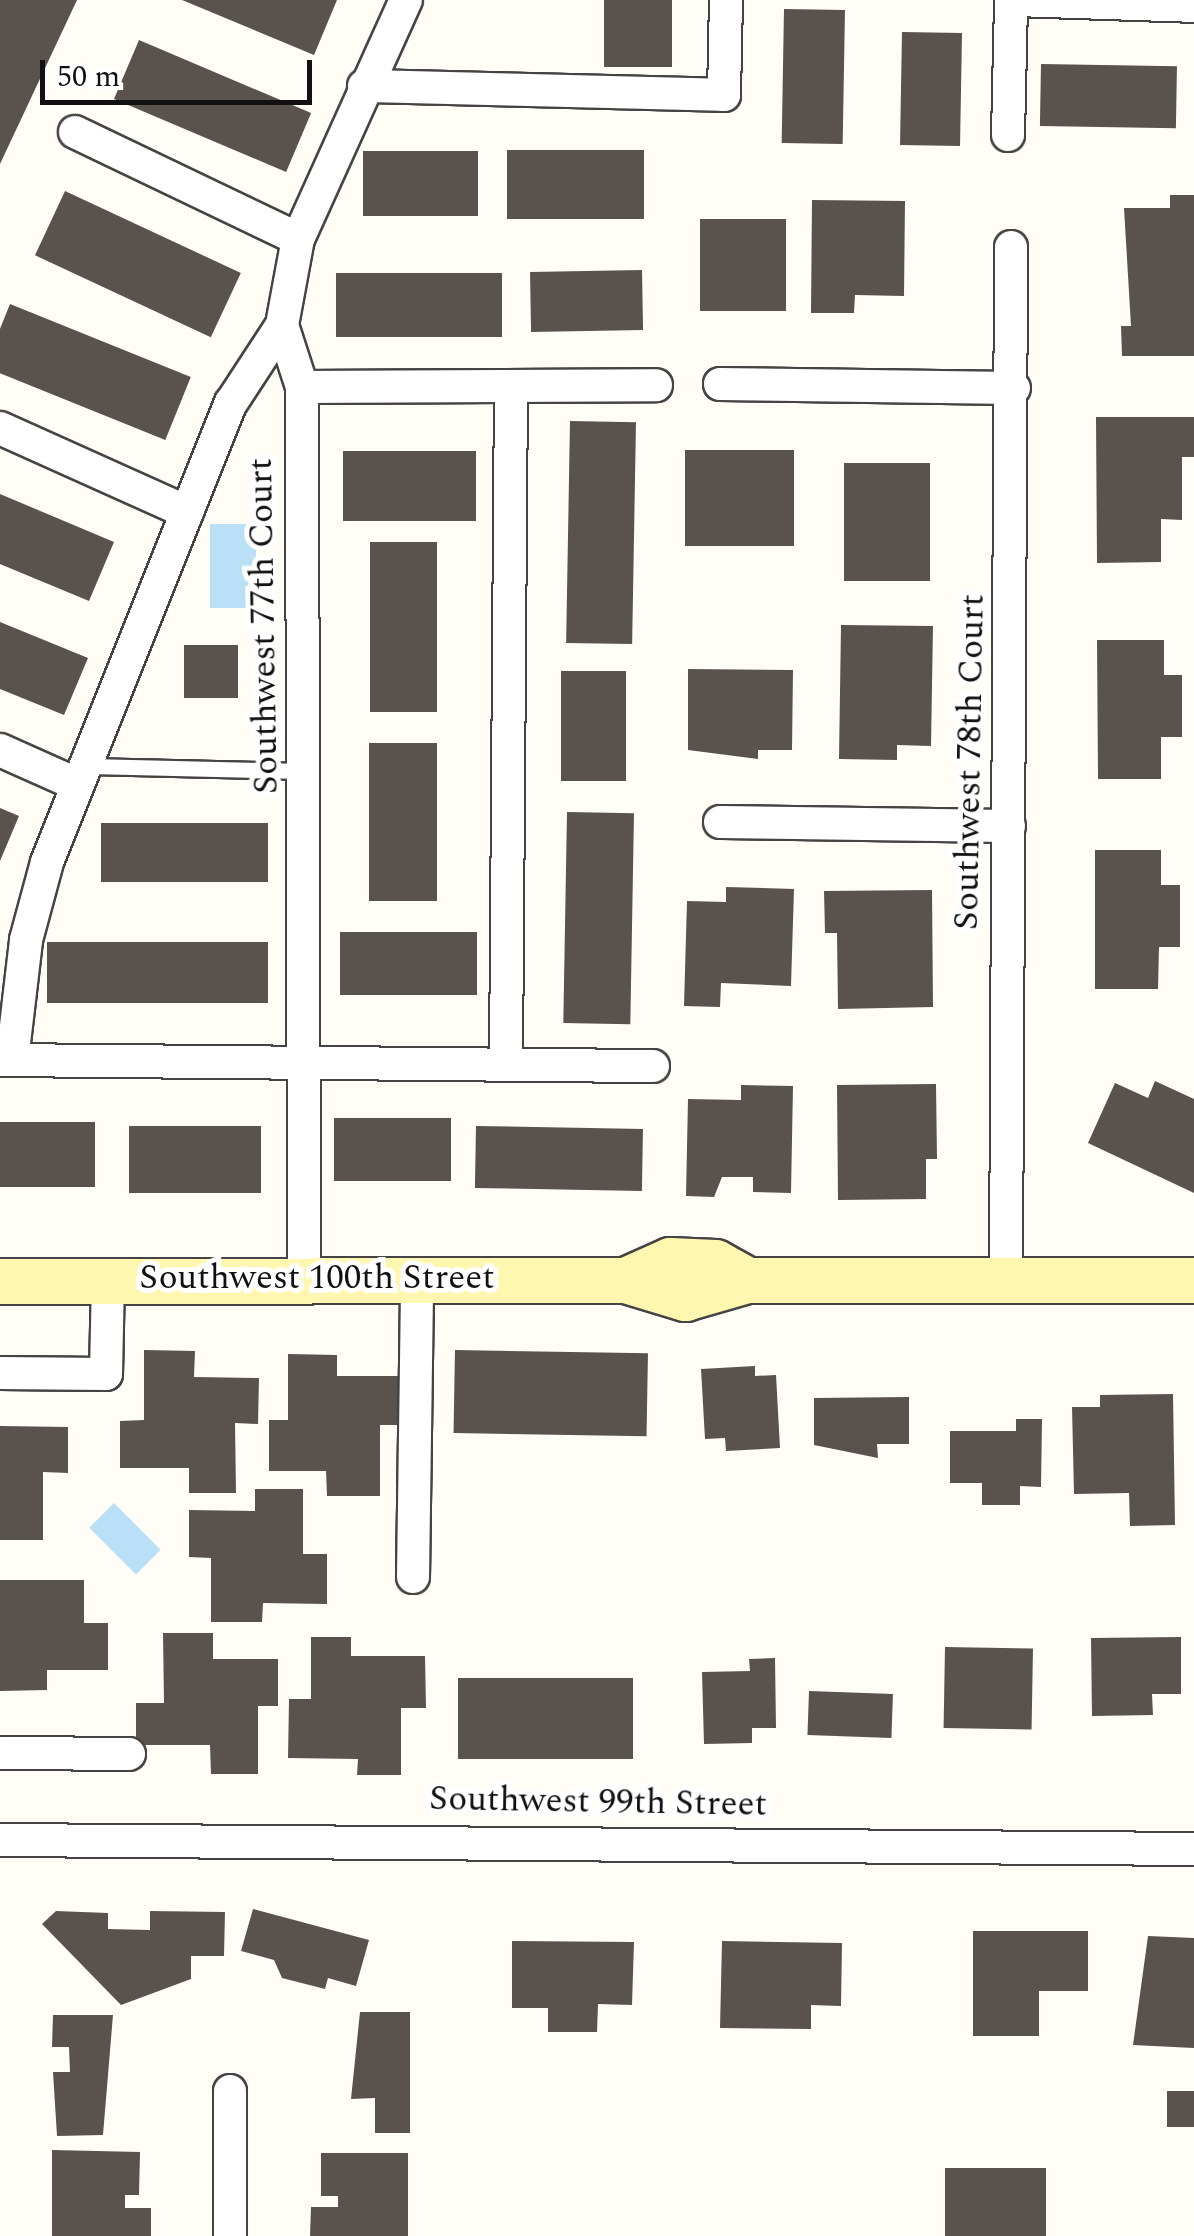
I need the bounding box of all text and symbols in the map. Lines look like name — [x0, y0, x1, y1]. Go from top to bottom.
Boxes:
scale bar — [45, 40, 318, 102]
text: 50 m — [57, 54, 120, 100]
street label: Southwest 77th Court — [240, 458, 288, 794]
street label: Southwest 78th Court — [946, 594, 994, 930]
street label: Southwest 100th Street — [139, 1257, 495, 1299]
street label: Southwest 99th Street — [429, 1778, 767, 1826]

